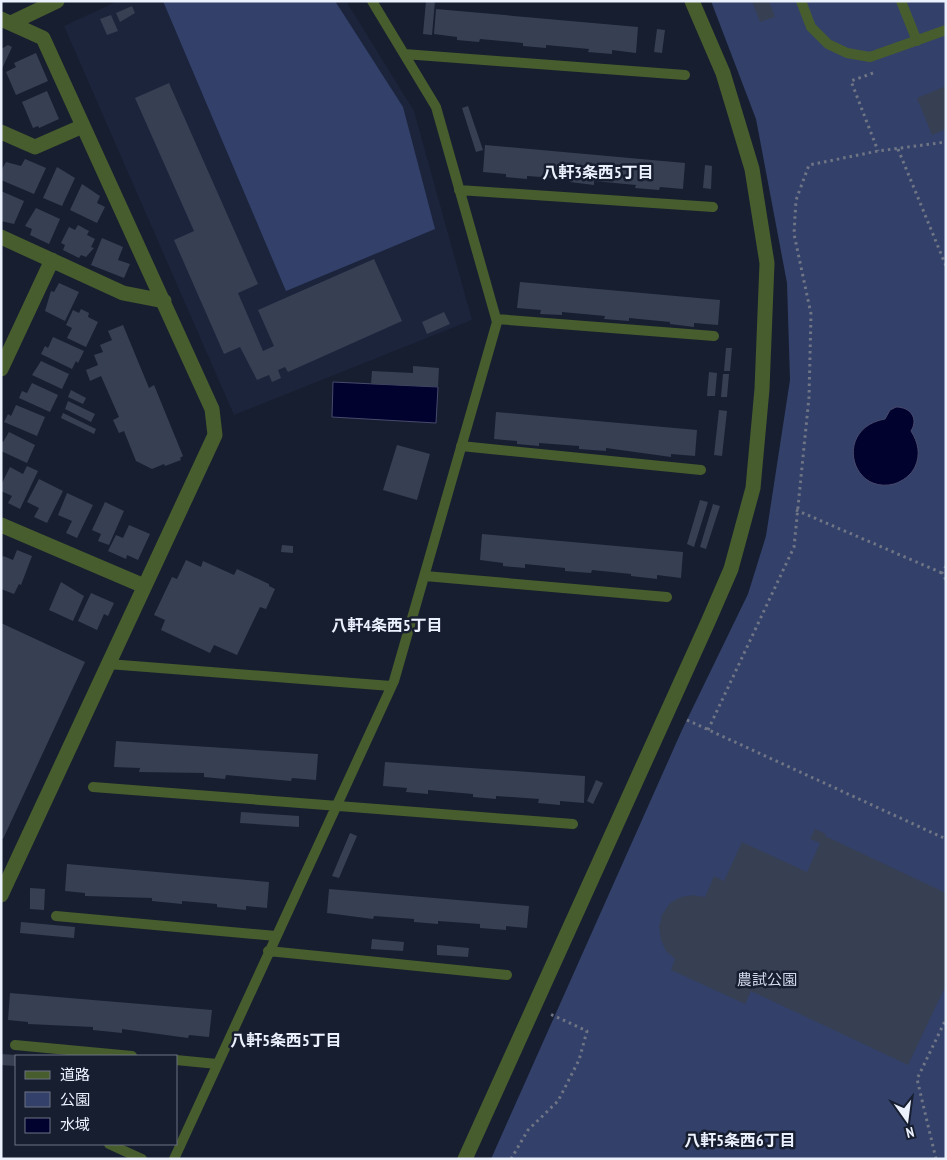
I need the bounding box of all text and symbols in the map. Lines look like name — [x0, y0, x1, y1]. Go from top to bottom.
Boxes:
district label: 八軒3条西5丁目 — [542, 162, 654, 182]
district label: 八軒4条西5丁目 — [331, 615, 443, 635]
park label: 農試公園 — [737, 970, 797, 989]
district label: 八軒5条西5丁目 — [230, 1030, 342, 1050]
legend — [15, 1055, 178, 1145]
text: 道路 — [60, 1065, 90, 1084]
text: 公園 — [60, 1090, 90, 1109]
north arrow — [882, 1095, 932, 1145]
text: 水域 — [60, 1115, 90, 1134]
text: N — [904, 1123, 916, 1142]
district label: 八軒5条西6丁目 — [684, 1130, 796, 1150]

